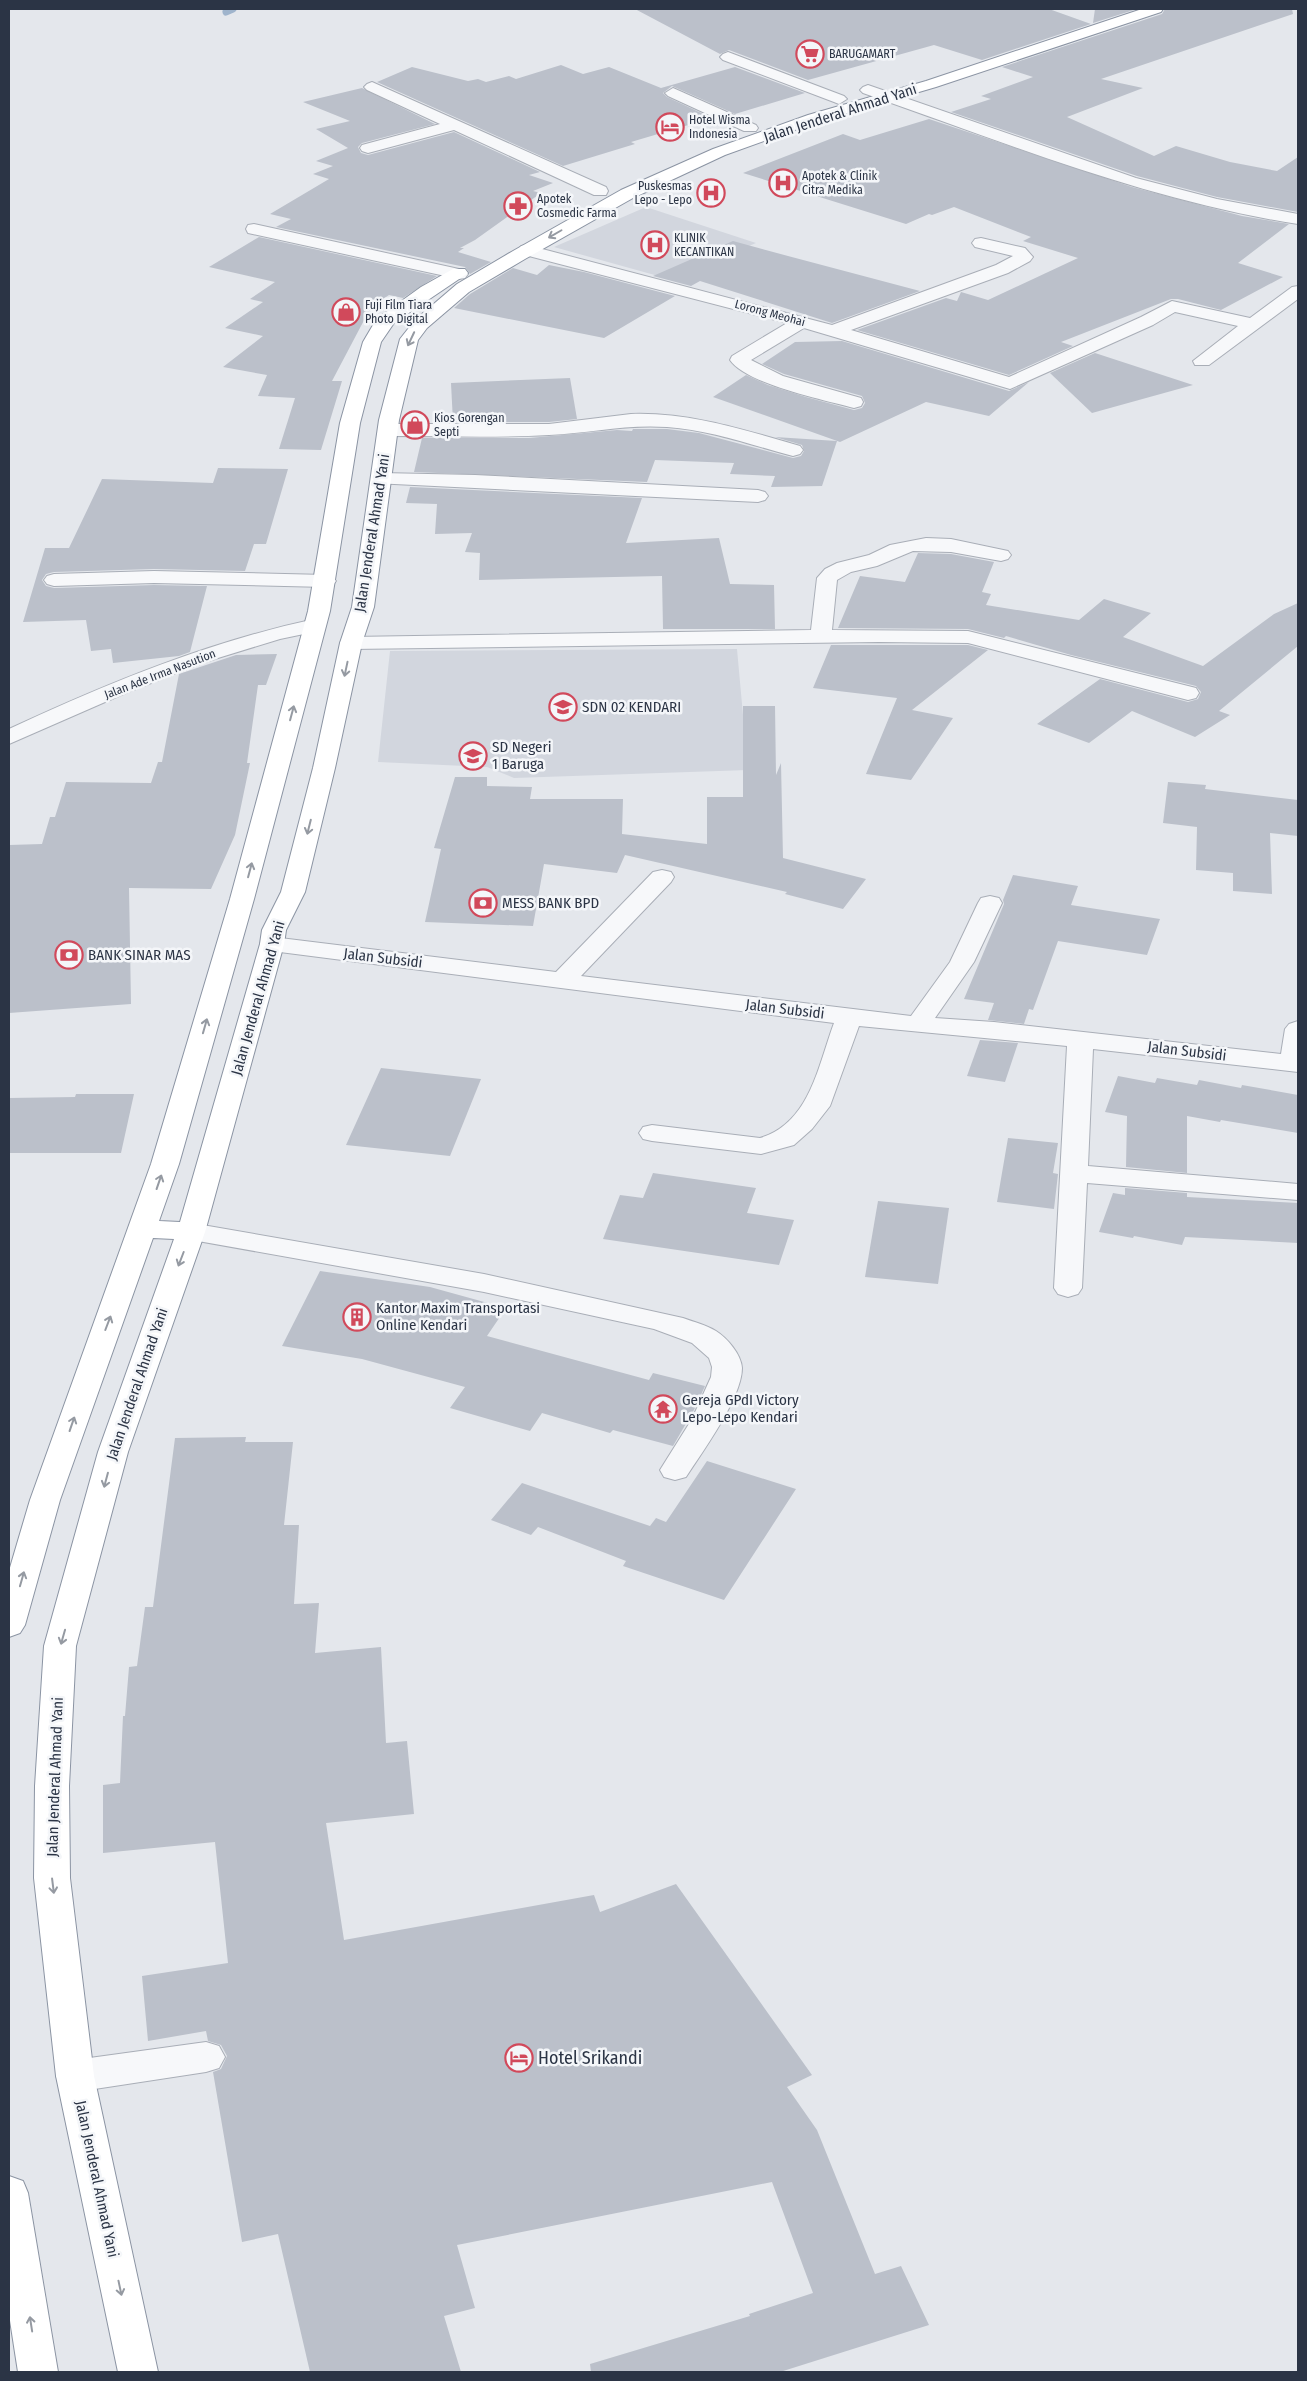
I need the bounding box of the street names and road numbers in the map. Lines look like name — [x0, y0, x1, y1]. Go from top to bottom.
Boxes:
street label: Jalan Jenderal Ahmad Yani — [761, 80, 919, 146]
street label: Lorong Meohai — [733, 297, 807, 329]
street label: Jalan Jenderal Ahmad Yani — [351, 453, 393, 613]
street label: Jalan Ade Irma Nasution — [102, 646, 218, 702]
street label: Jalan Jenderal Ahmad Yani — [227, 919, 289, 1077]
street label: Jalan Subsidi — [343, 944, 423, 972]
street label: Jalan Subsidi — [745, 995, 825, 1023]
street label: Jalan Subsidi — [1147, 1037, 1227, 1065]
street label: Jalan Jenderal Ahmad Yani — [102, 1306, 172, 1462]
street label: Jalan Jenderal Ahmad Yani — [43, 1697, 67, 1857]
street label: Jalan Jenderal Ahmad Yani — [72, 2099, 122, 2259]

